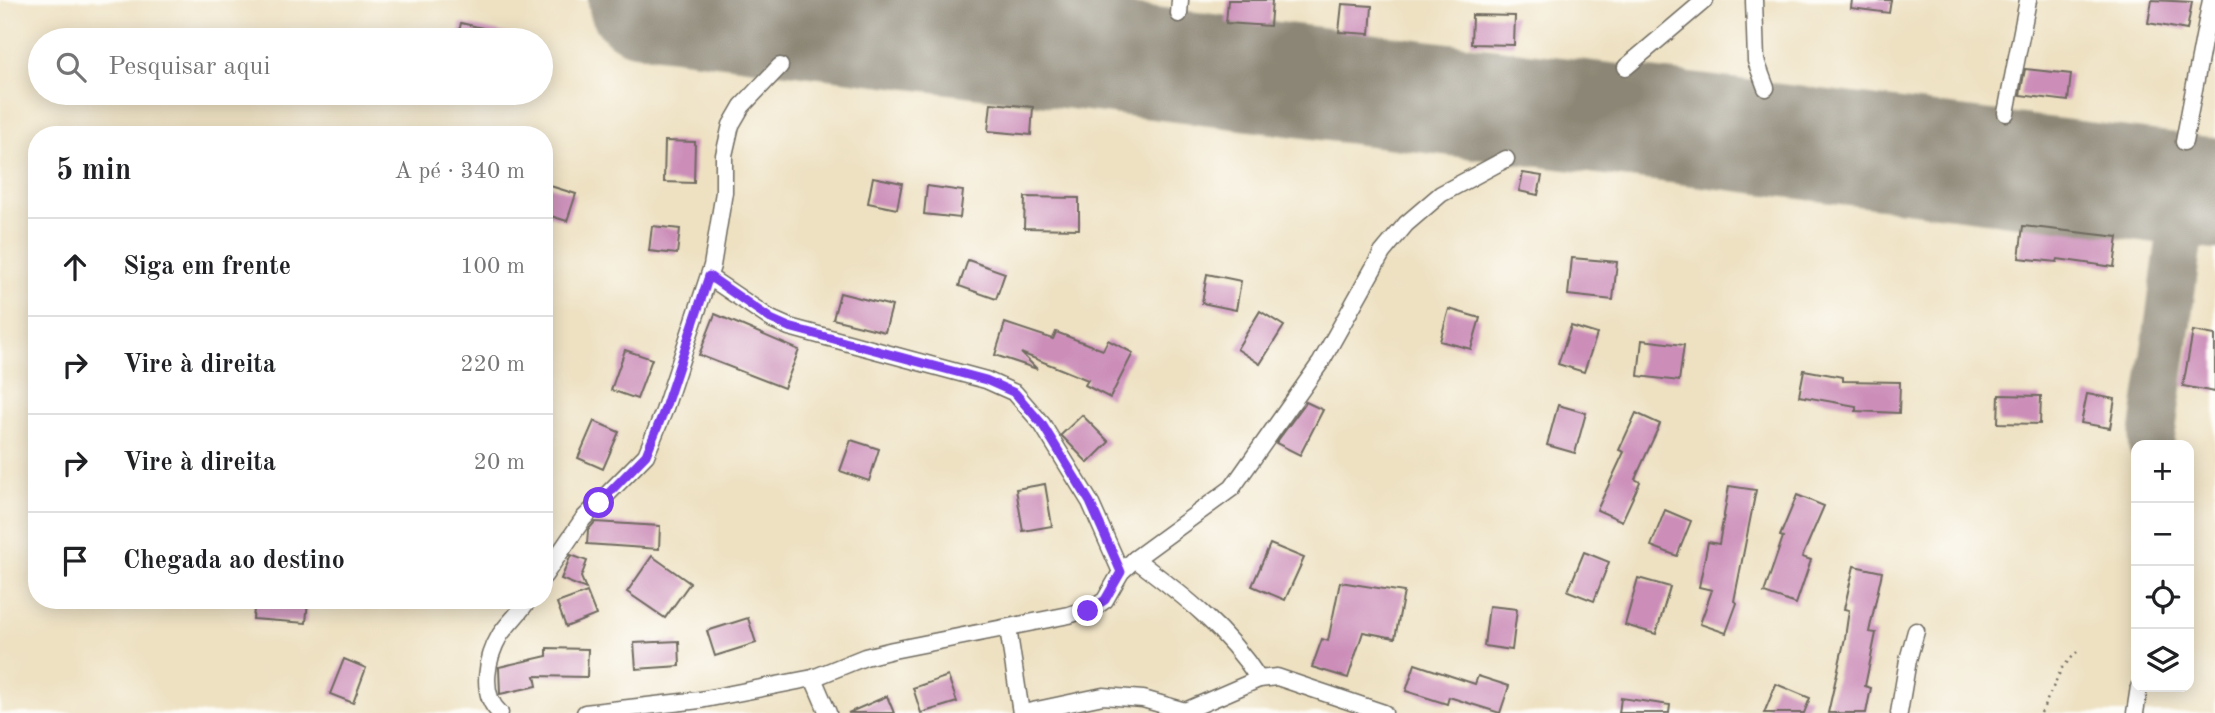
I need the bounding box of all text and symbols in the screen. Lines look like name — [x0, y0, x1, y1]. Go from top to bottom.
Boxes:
search box — [28, 28, 553, 105]
icon: search — [52, 48, 90, 86]
text: Pesquisar aqui — [108, 54, 270, 80]
text: 5 min — [56, 156, 131, 186]
text: A pé · 340 m — [394, 160, 525, 183]
icon: ahead — [56, 248, 94, 286]
text: Siga em frente — [123, 254, 291, 280]
text: 100 m — [460, 255, 525, 278]
icon: right — [56, 346, 94, 384]
text: Vire à direita — [123, 352, 276, 378]
text: 220 m — [460, 353, 525, 376]
map controls — [2131, 440, 2194, 692]
button: + — [2131, 440, 2194, 503]
icon: right — [56, 444, 94, 482]
text: Vire à direita — [123, 450, 276, 476]
text: 20 m — [474, 451, 525, 474]
route start — [583, 487, 614, 518]
button: − — [2131, 503, 2194, 566]
icon: arrive — [56, 542, 94, 580]
text: Chegada ao destino — [123, 548, 345, 574]
button: locate — [2131, 566, 2194, 629]
route end — [1072, 595, 1103, 626]
button: layers — [2131, 629, 2194, 692]

